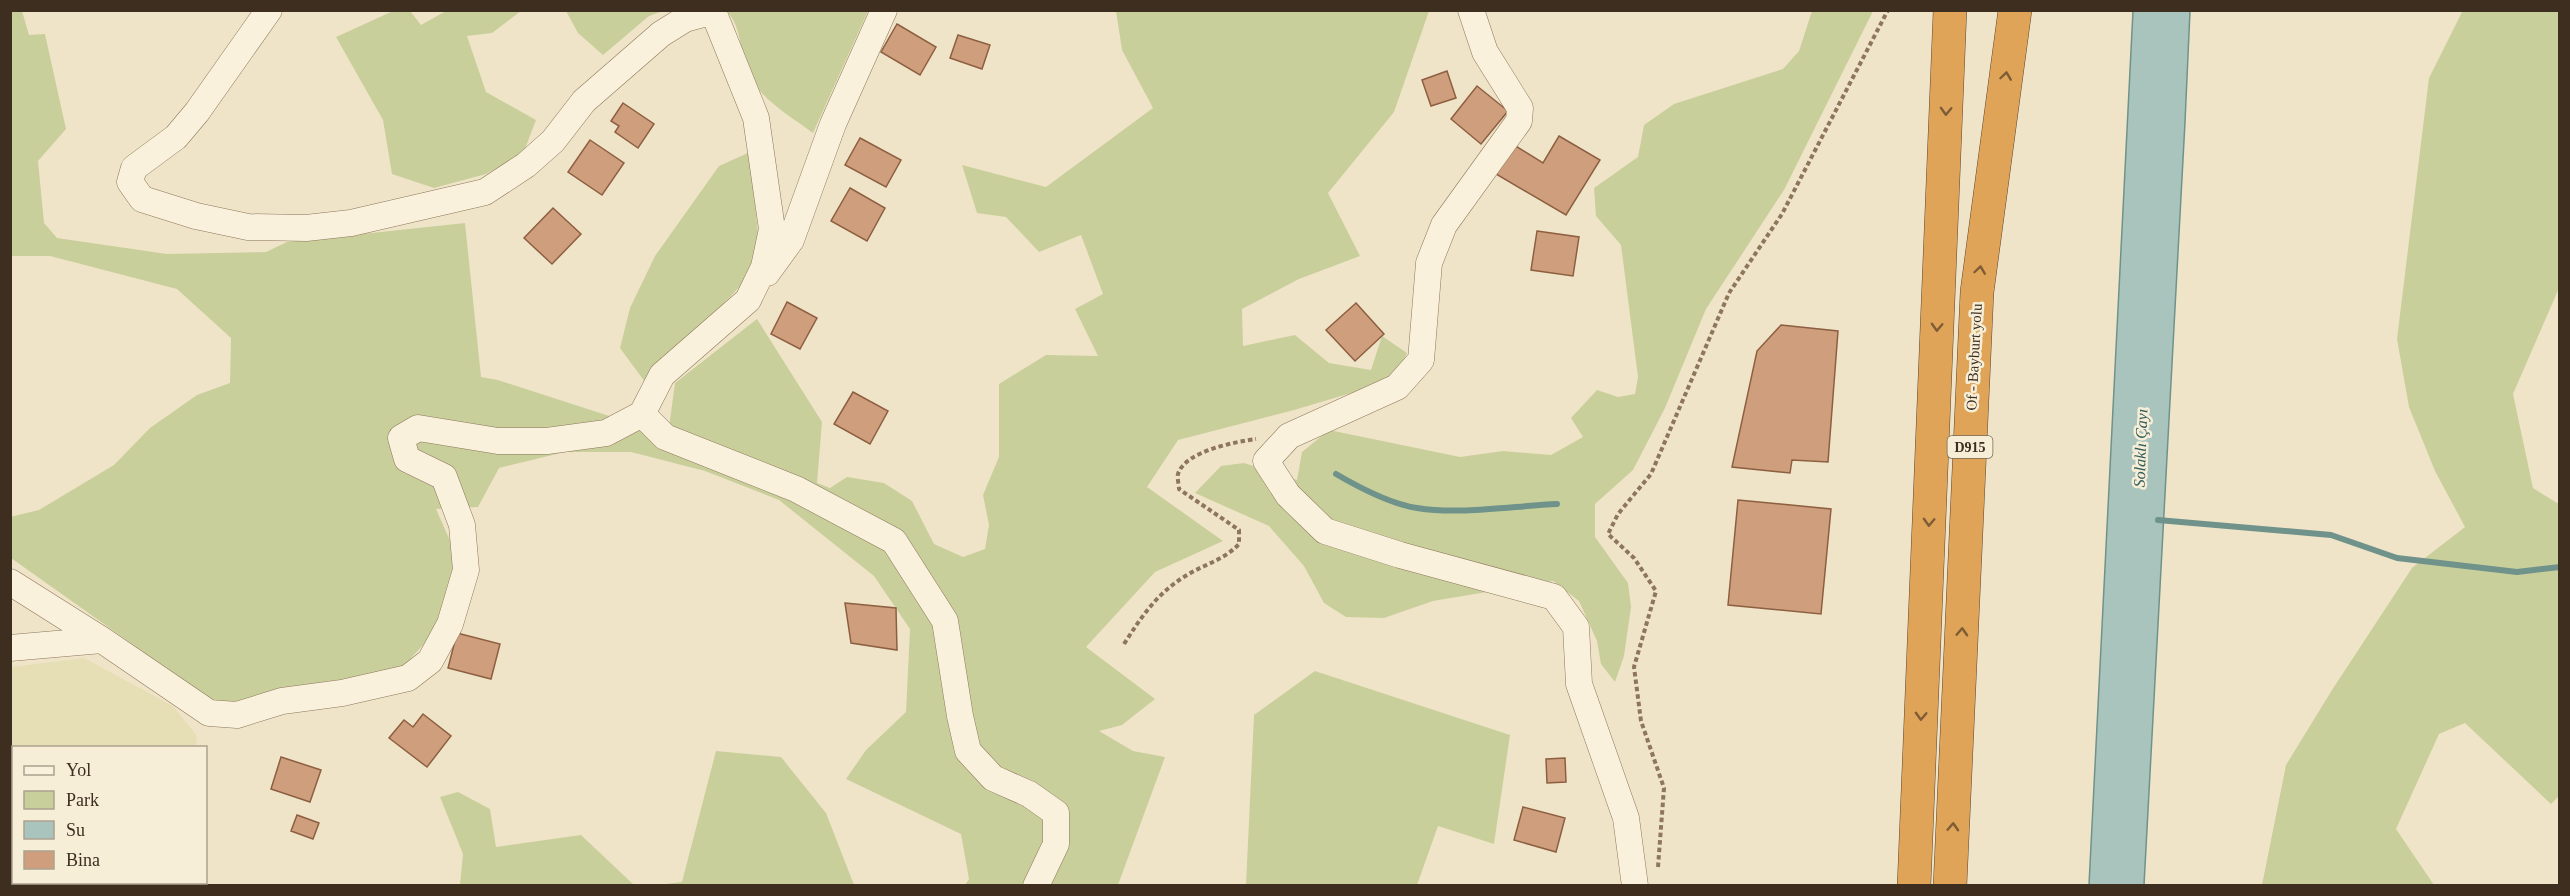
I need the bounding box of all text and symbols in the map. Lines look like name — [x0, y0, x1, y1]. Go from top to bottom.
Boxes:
one-way arrow — [1999, 72, 2011, 81]
one-way arrow — [1939, 106, 1952, 115]
one-way arrow — [1974, 265, 1986, 274]
street label: Of - Bayburt yolu — [1963, 303, 1985, 411]
one-way arrow — [1930, 322, 1943, 331]
water label: Solaklı Çayı — [2131, 408, 2151, 488]
road number: D915 — [1948, 436, 1992, 458]
one-way arrow — [1922, 517, 1935, 526]
one-way arrow — [1955, 628, 1968, 637]
one-way arrow — [1914, 712, 1927, 721]
legend — [12, 746, 207, 884]
text: Yol — [66, 760, 91, 780]
text: Park — [66, 790, 99, 810]
text: Su — [66, 820, 85, 840]
one-way arrow — [1947, 823, 1960, 832]
text: Bina — [66, 850, 100, 870]

